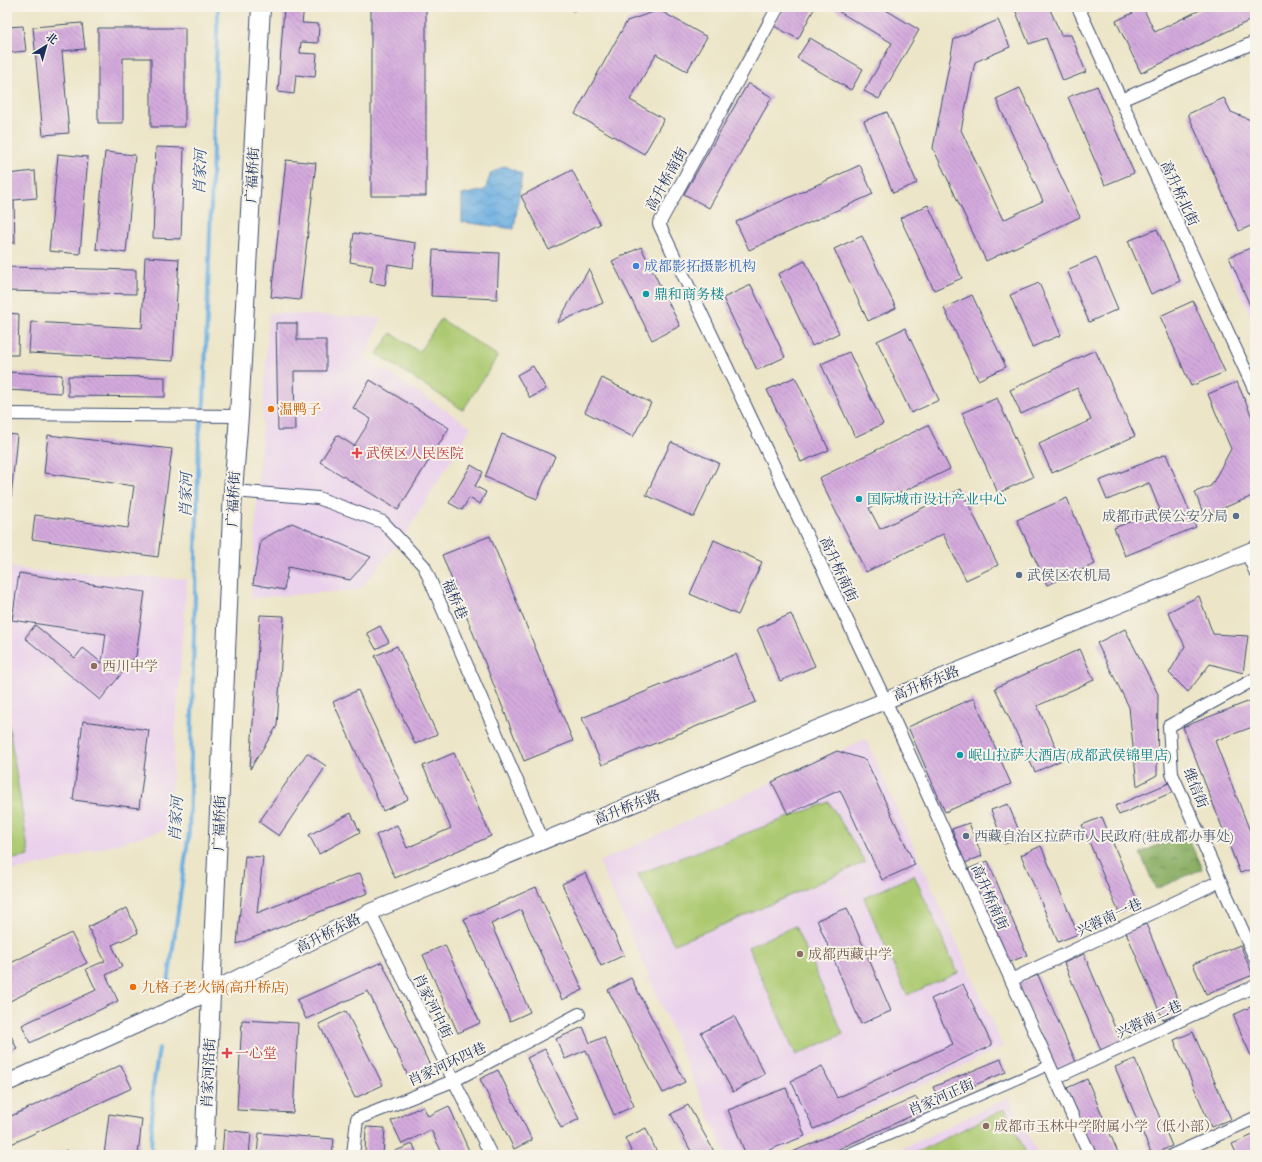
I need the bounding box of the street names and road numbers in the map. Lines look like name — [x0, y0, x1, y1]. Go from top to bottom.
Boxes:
street label: 高升桥南街 — [642, 145, 691, 214]
street label: 广福桥街 — [243, 147, 262, 203]
street label: 高升桥北街 — [1157, 158, 1202, 229]
street label: 广福桥街 — [224, 471, 243, 527]
street label: 高升桥南街 — [816, 534, 861, 605]
street label: 福桥巷 — [439, 577, 471, 622]
street label: 高升桥东路 — [891, 662, 962, 704]
street label: 维信街 — [1180, 766, 1211, 811]
street label: 高升桥东路 — [592, 786, 663, 828]
street label: 广福桥街 — [210, 795, 229, 851]
street label: 高升桥南街 — [968, 862, 1012, 933]
street label: 兴蓉南一巷 — [1074, 895, 1145, 940]
street label: 高升桥东路 — [293, 910, 363, 957]
street label: 肖家河中街 — [410, 971, 456, 1041]
street label: 兴蓉南二巷 — [1114, 997, 1185, 1042]
street label: 肖家河沿街 — [198, 1038, 219, 1108]
street label: 肖家河环四巷 — [406, 1039, 489, 1090]
street label: 肖家河正街 — [906, 1075, 977, 1119]

